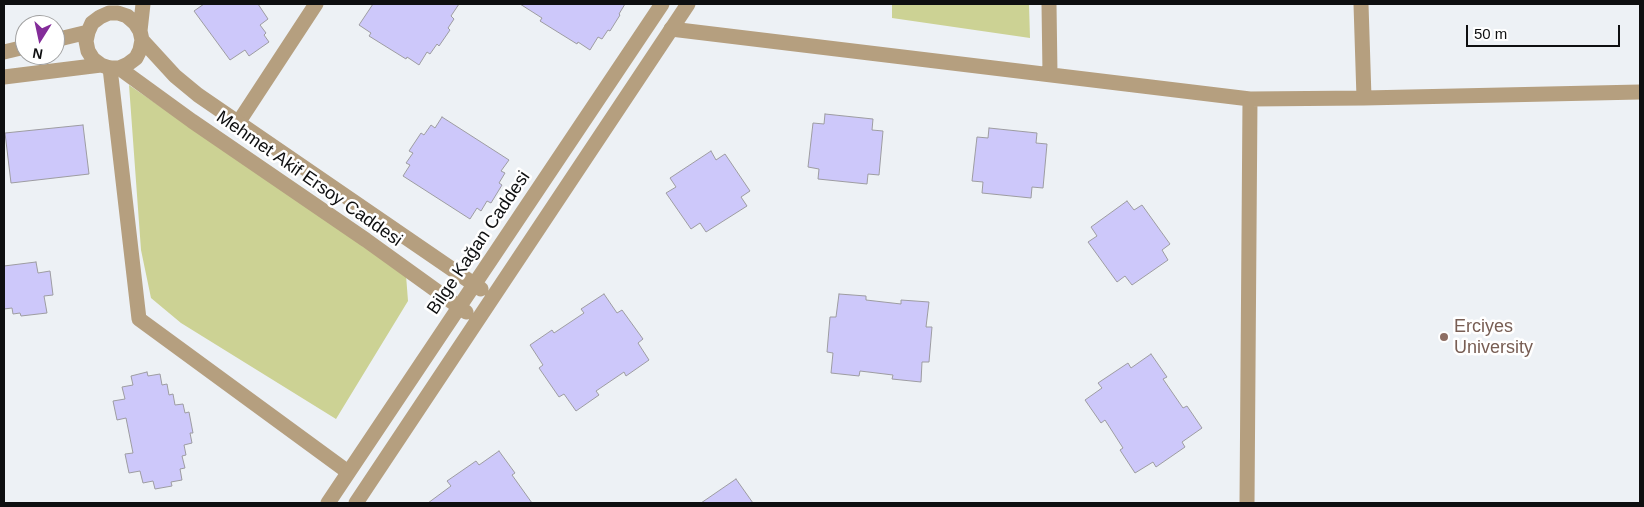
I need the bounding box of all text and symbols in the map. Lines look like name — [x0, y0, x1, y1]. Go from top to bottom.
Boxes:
north arrow — [15, 15, 65, 65]
scale bar — [1469, 15, 1623, 47]
text: 50 m — [1474, 25, 1507, 42]
text: N — [31, 45, 44, 63]
street label: Mehmet Akif Ersoy Caddesi — [212, 106, 406, 252]
street label: Bilge Kağan Caddesi — [423, 167, 535, 319]
place label: Erciyes University — [1454, 316, 1533, 358]
marker: Erciyes University — [1438, 331, 1450, 343]

